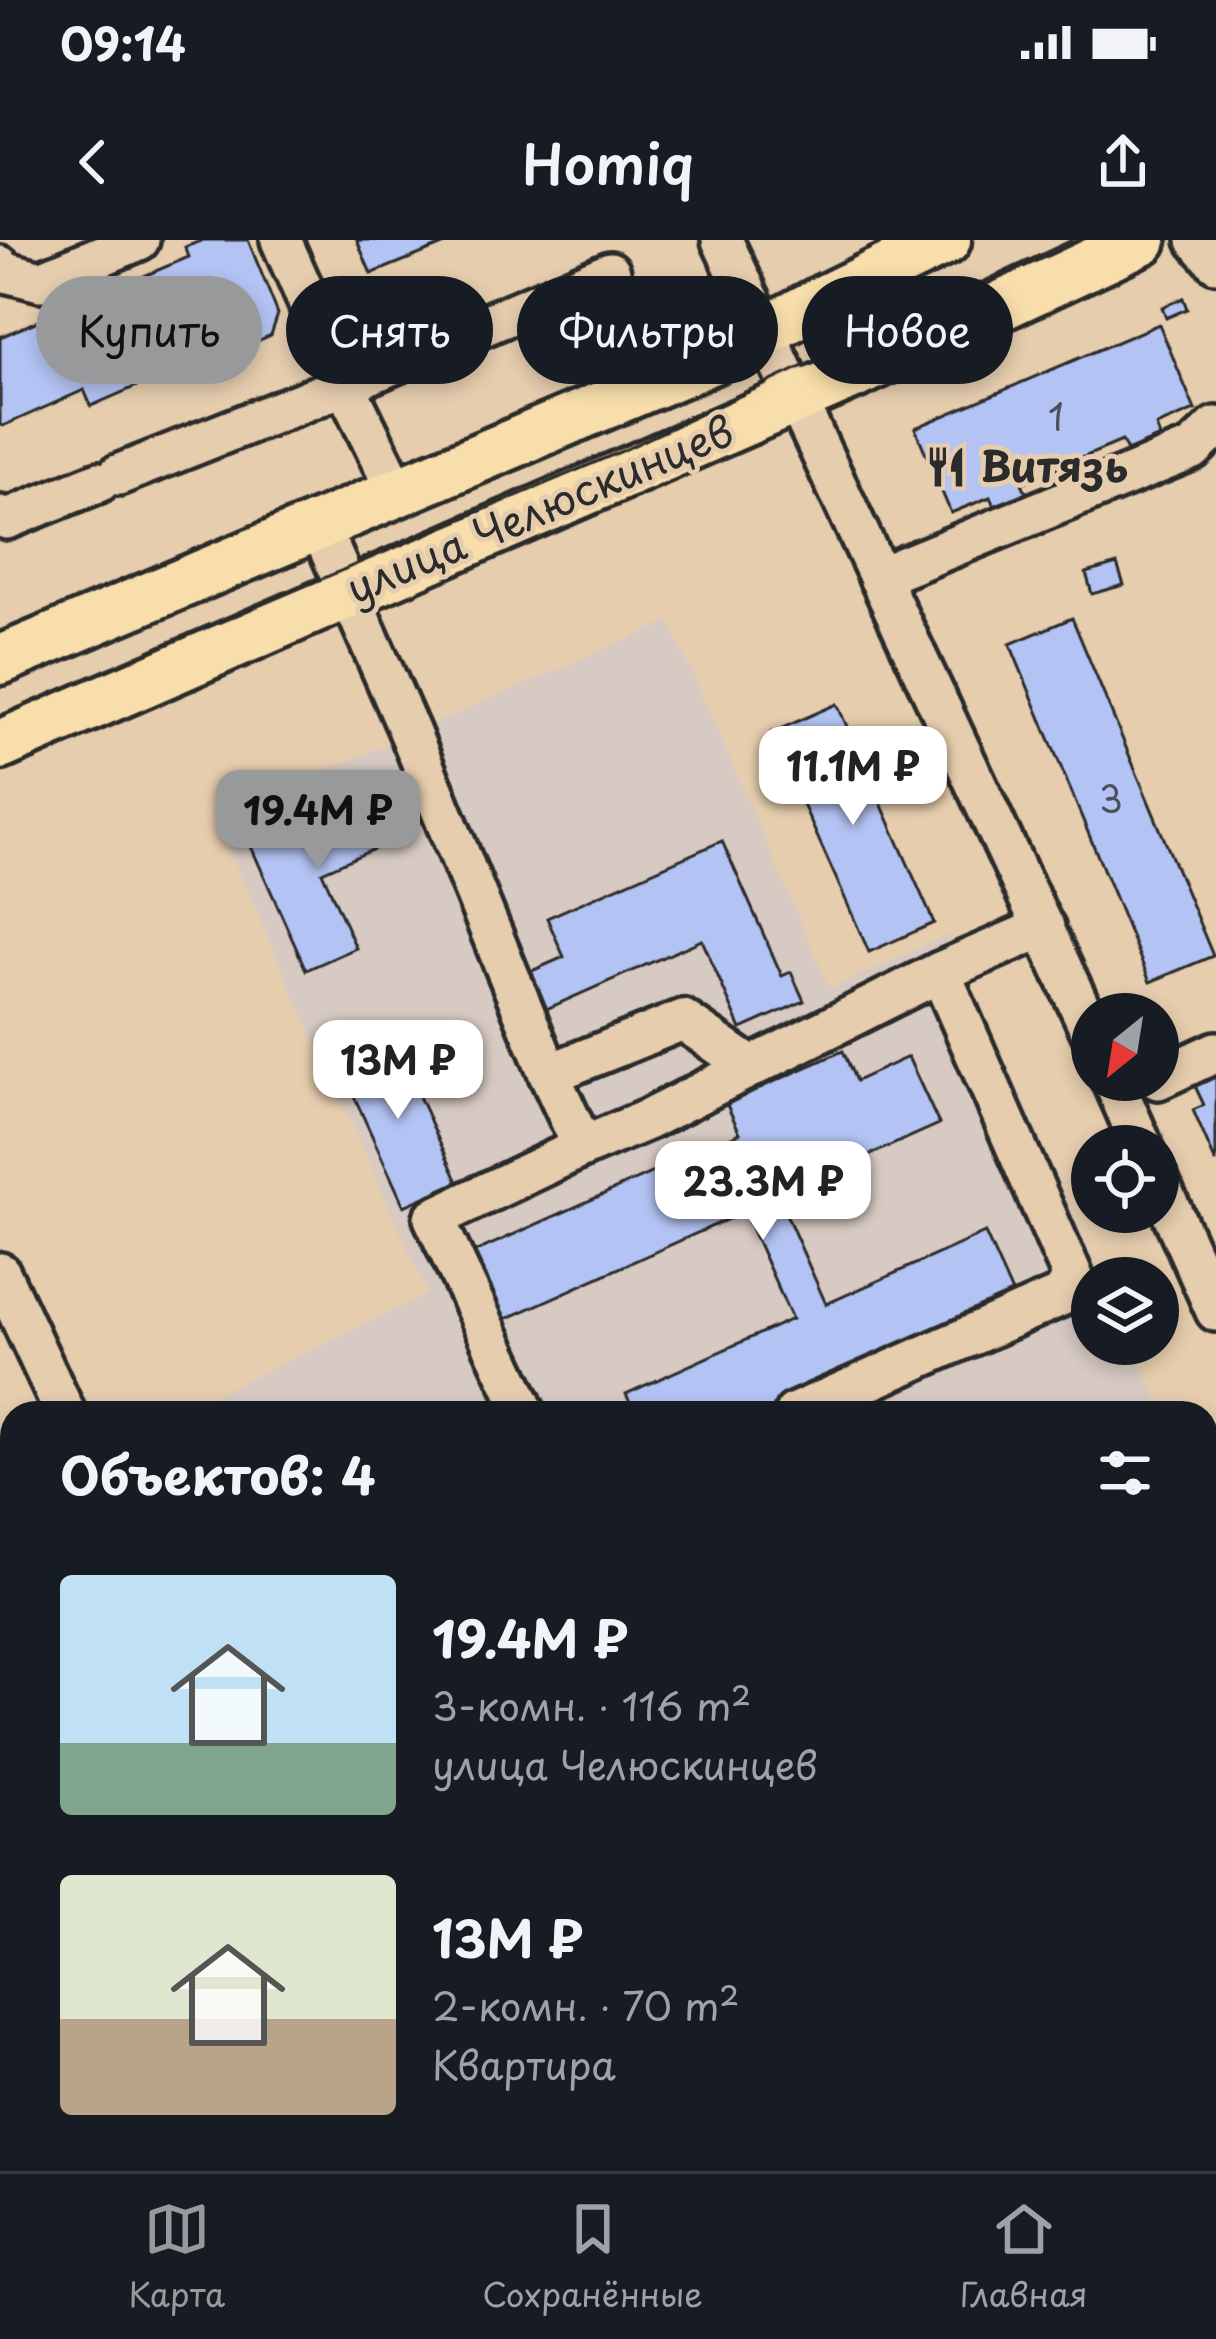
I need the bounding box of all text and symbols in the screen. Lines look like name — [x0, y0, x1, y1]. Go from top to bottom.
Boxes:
text: 09:14 — [60, 8, 186, 76]
text: Homiq — [522, 122, 694, 203]
icon: back — [60, 129, 126, 195]
icon: share — [1090, 129, 1156, 195]
chip: Купить — [36, 276, 262, 384]
chip: Снять — [286, 276, 493, 384]
chip: Фильтры — [517, 276, 778, 384]
chip: Новое — [802, 276, 1013, 384]
house number: 1 — [1048, 389, 1064, 443]
street label: улица Челюскинцев — [335, 398, 743, 618]
place label: Витязь — [980, 433, 1128, 496]
restaurant icon: Витязь — [923, 444, 969, 490]
pin: 11.1M ₽ — [742, 726, 964, 828]
text: 11.1M ₽ — [786, 735, 920, 794]
pin: 19.4M ₽ — [207, 770, 429, 872]
house number: 3 — [1099, 771, 1123, 825]
text: 19.4M ₽ — [243, 779, 393, 838]
north arrow — [1071, 993, 1179, 1101]
map controls — [1071, 993, 1179, 1365]
pin: 13M ₽ — [314, 1020, 482, 1122]
text: 13M ₽ — [340, 1029, 456, 1088]
button: locate — [1071, 1125, 1179, 1233]
pin: 23.3M ₽ — [652, 1141, 874, 1243]
text: 23.3M ₽ — [682, 1150, 844, 1209]
button: layers — [1071, 1257, 1179, 1365]
text: Объектов: 4 — [60, 1435, 376, 1512]
icon: filters — [1092, 1440, 1158, 1506]
text: 19.4M ₽ — [432, 1598, 628, 1675]
icon: home — [156, 1623, 300, 1767]
text: 3-комн. · 116 m² — [432, 1675, 751, 1734]
text: улица Челюскинцев — [432, 1734, 818, 1793]
text: 13M ₽ — [432, 1898, 583, 1975]
icon: home — [156, 1923, 300, 2067]
text: 2-комн. · 70 m² — [432, 1975, 740, 2034]
text: Квартира — [432, 2034, 616, 2093]
tab: Карта — [128, 2196, 225, 2318]
tab: Сохранённые — [482, 2196, 703, 2318]
tab: Главная — [960, 2196, 1088, 2318]

